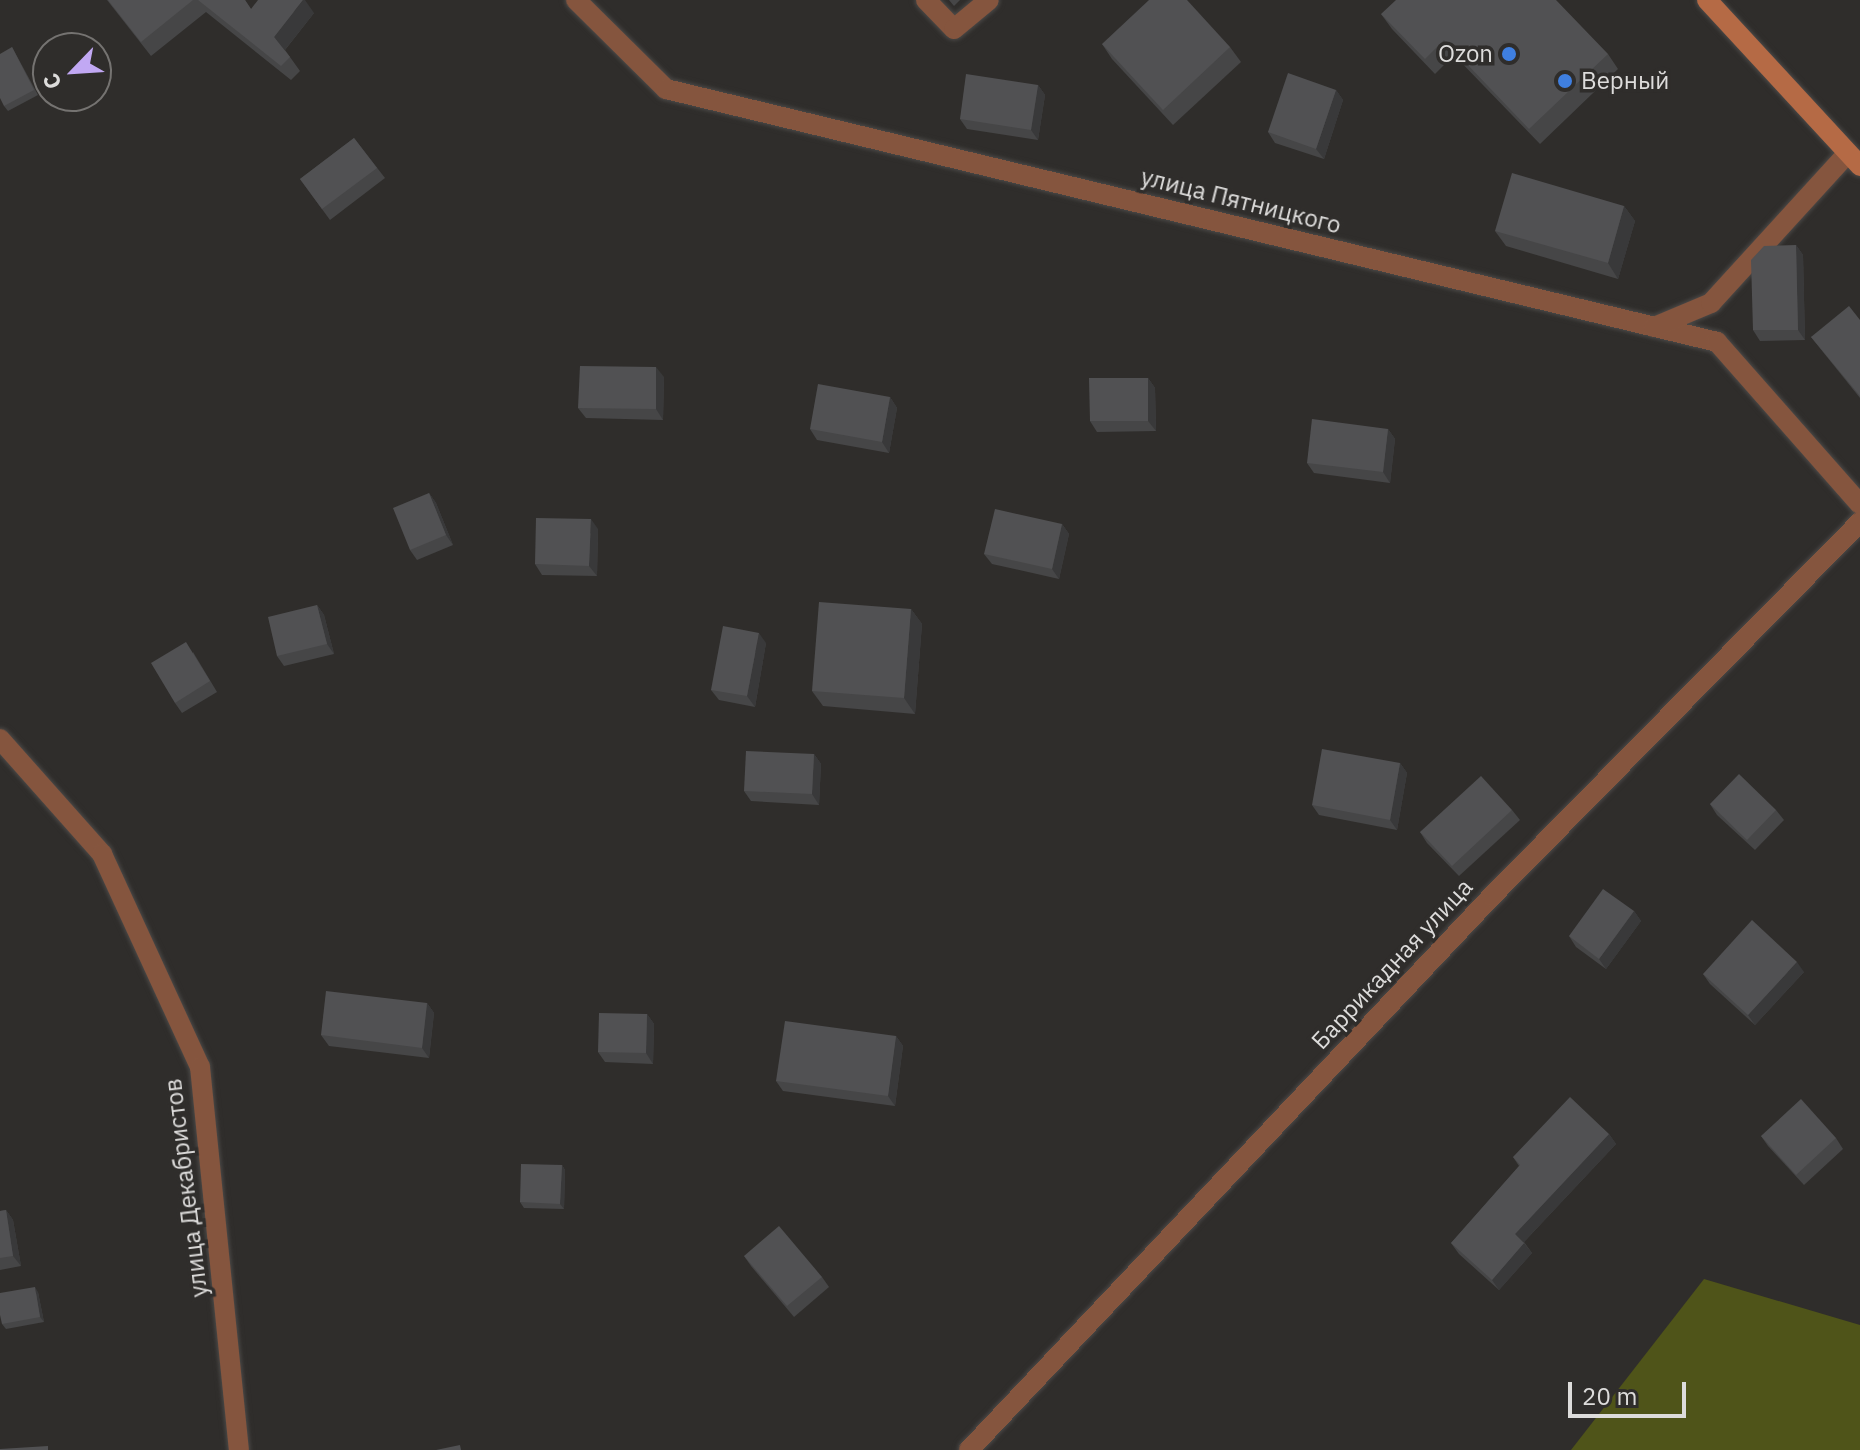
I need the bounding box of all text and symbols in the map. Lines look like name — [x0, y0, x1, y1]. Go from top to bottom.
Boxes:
north arrow — [32, 32, 112, 112]
place label: Ozon — [1438, 40, 1493, 68]
marker: Ozon — [1500, 45, 1518, 63]
place label: Верный — [1581, 67, 1669, 95]
text: С — [35, 69, 68, 94]
marker: Верный — [1556, 72, 1574, 90]
street label: улица Пятницкого — [1138, 162, 1344, 240]
street label: Баррикадная улица — [1306, 873, 1478, 1055]
street label: улица Декабристов — [158, 1077, 214, 1299]
scale bar — [1572, 1366, 1690, 1416]
text: 20 m — [1582, 1380, 1637, 1412]

